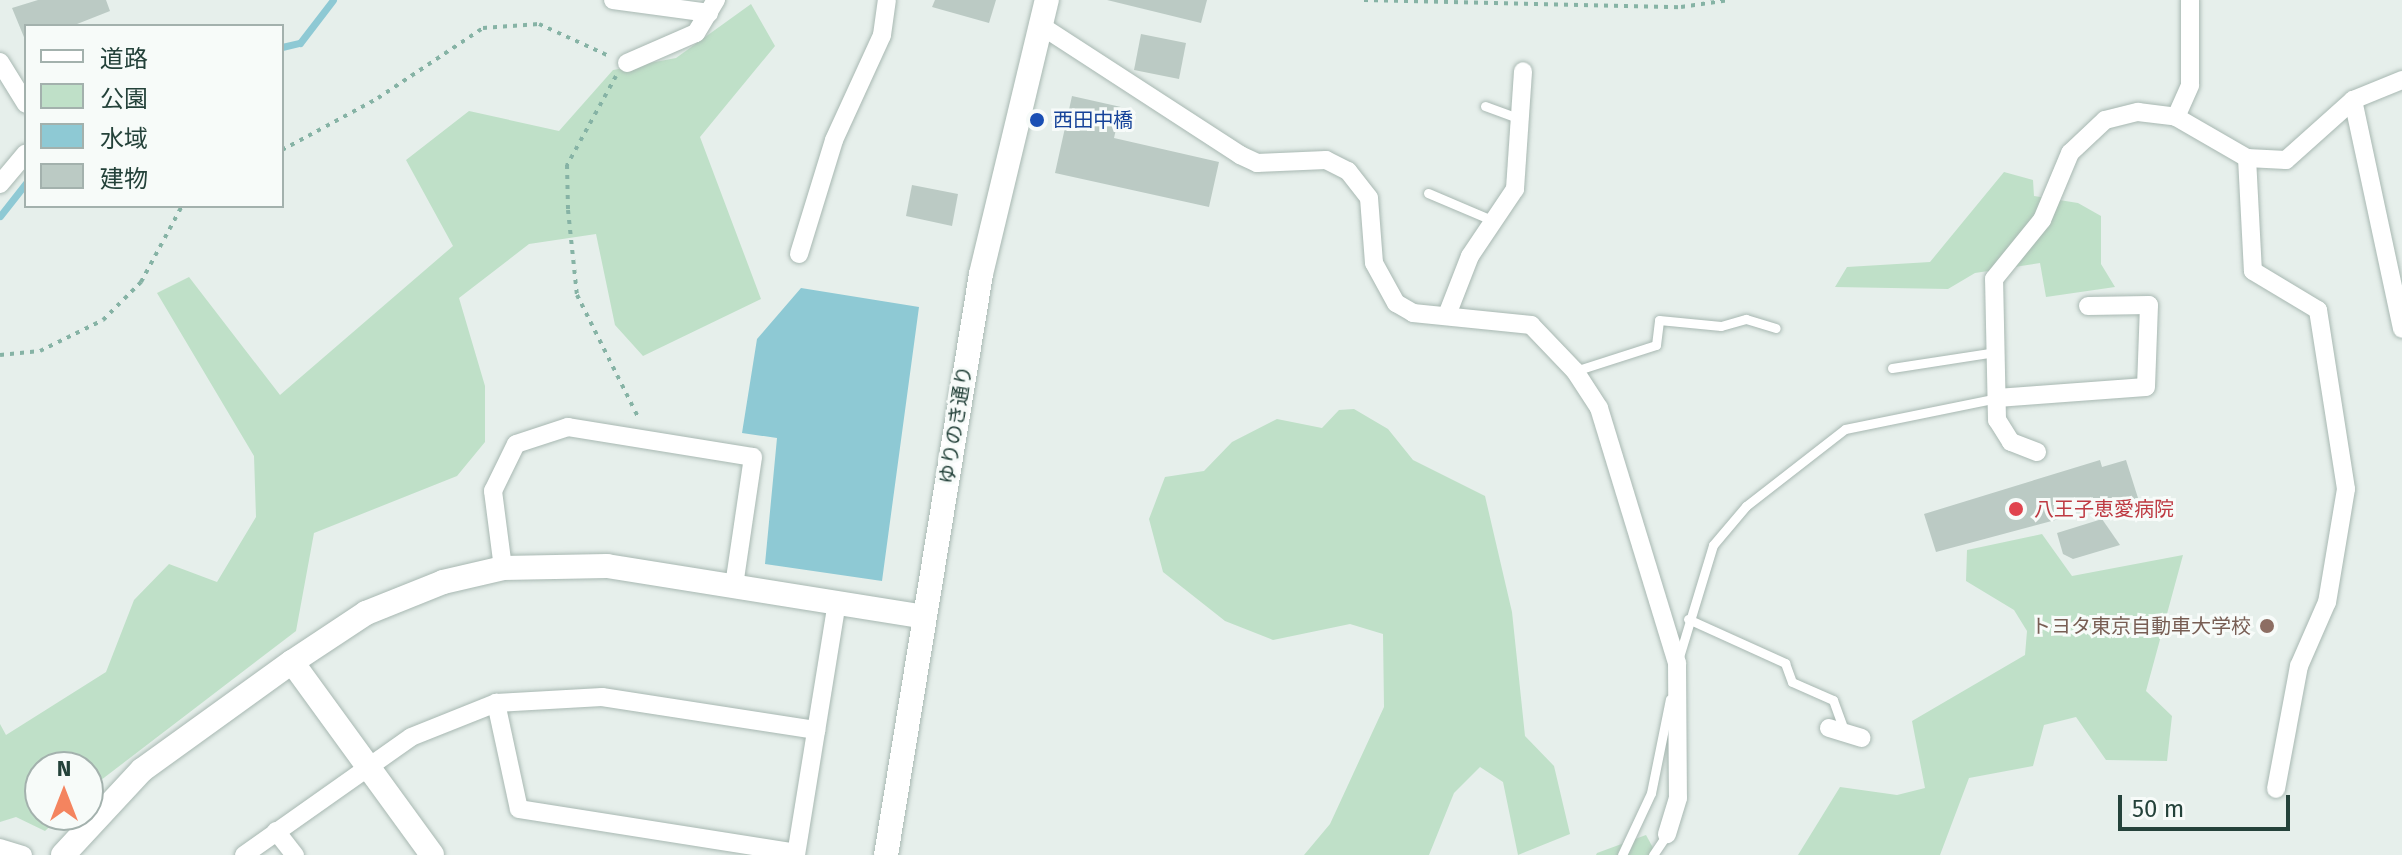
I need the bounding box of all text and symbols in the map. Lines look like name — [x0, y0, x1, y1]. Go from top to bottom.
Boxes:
legend — [24, 24, 284, 208]
text: 道路 — [100, 45, 148, 73]
text: 公園 — [100, 85, 148, 113]
place label: 西田中橋 — [1053, 108, 1133, 132]
marker: 西田中橋 — [1028, 111, 1046, 129]
text: 水域 — [100, 125, 148, 153]
text: 建物 — [100, 165, 148, 193]
street label: ゆりのき通り — [935, 364, 977, 486]
place label: 八王子恵愛病院 — [2034, 497, 2174, 521]
marker: 八王子恵愛病院 — [2005, 498, 2027, 520]
place label: トヨタ東京自動車大学校 — [2031, 614, 2251, 638]
marker: トヨタ東京自動車大学校 — [2258, 617, 2276, 635]
north arrow — [24, 751, 104, 831]
text: N — [57, 755, 71, 782]
scale bar — [2122, 779, 2294, 829]
text: 50 m — [2132, 795, 2184, 823]

